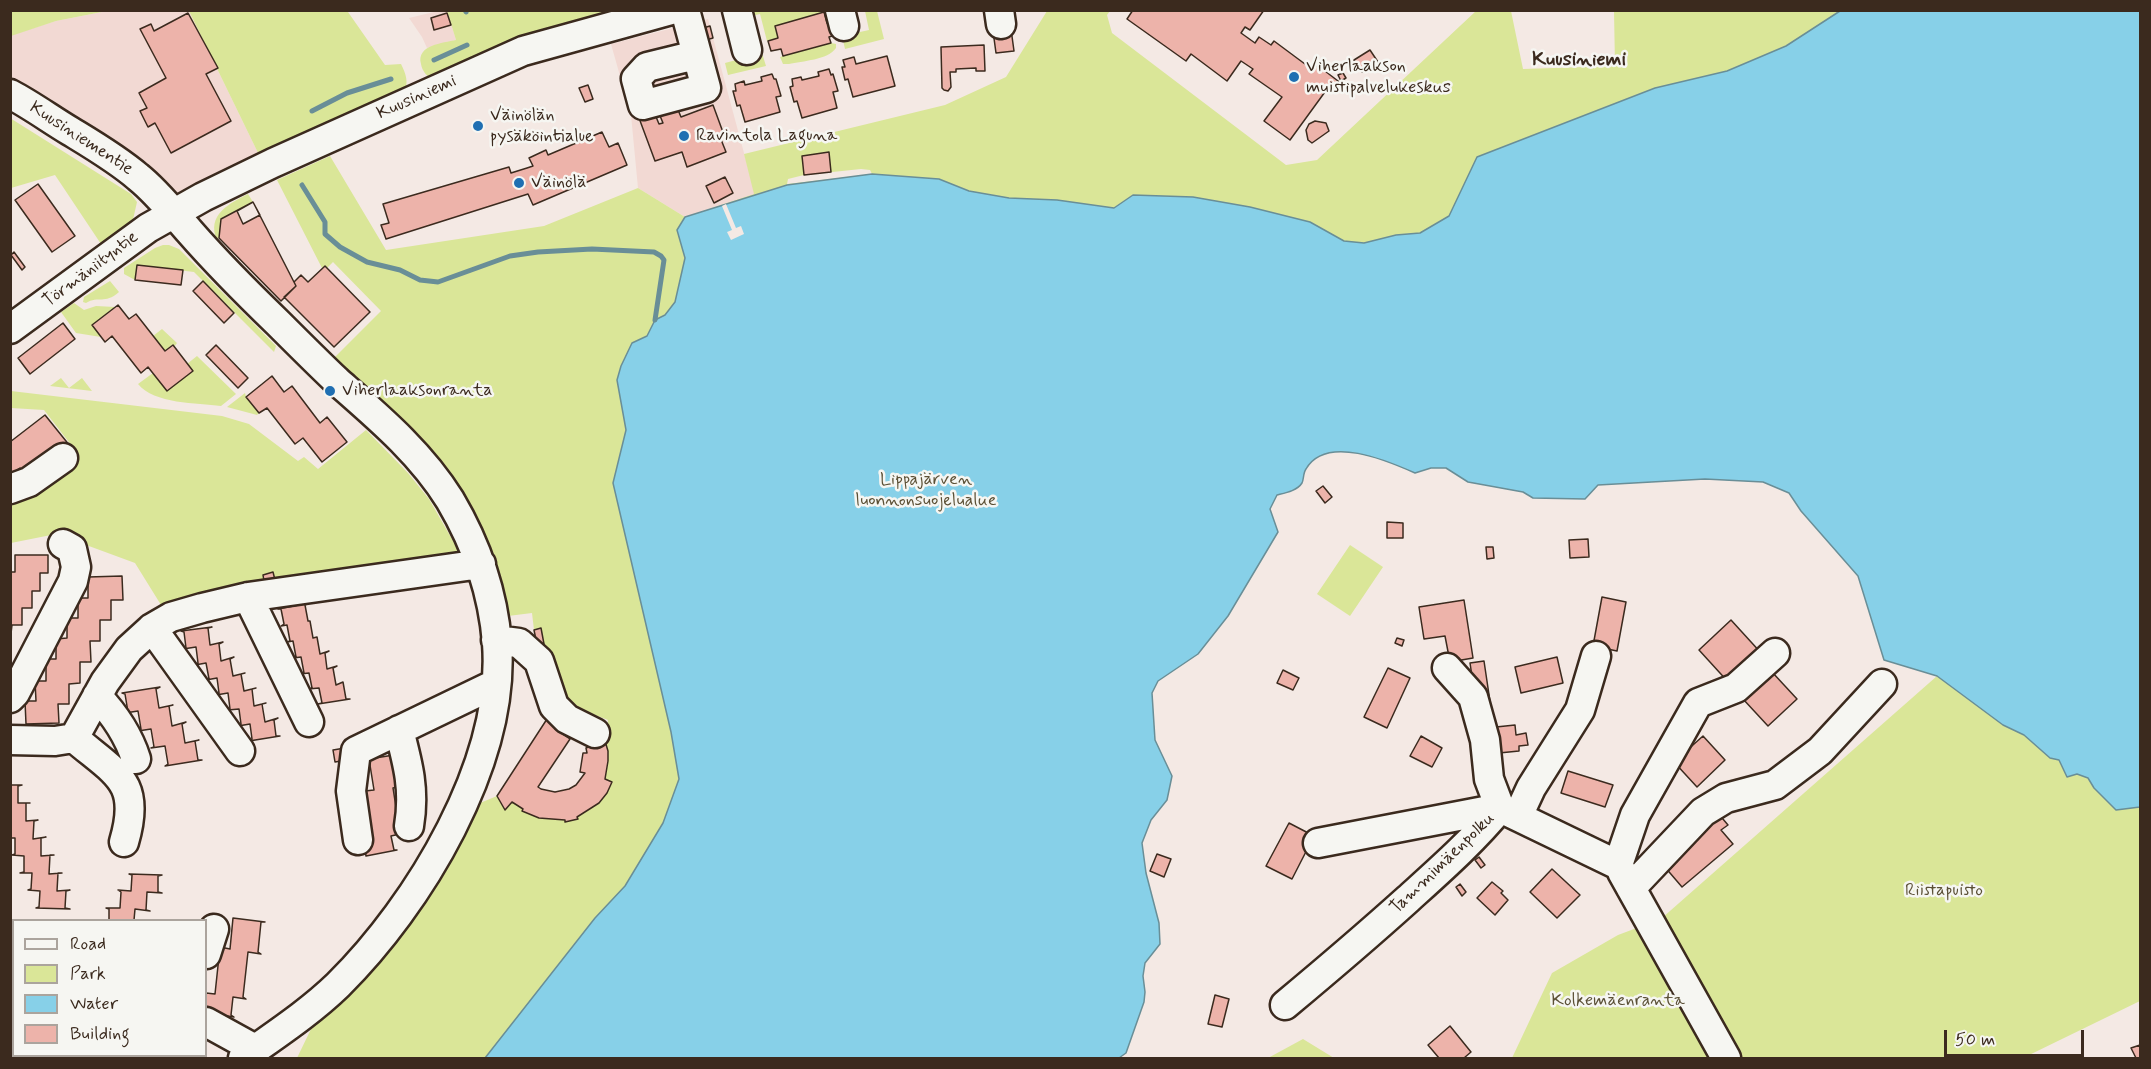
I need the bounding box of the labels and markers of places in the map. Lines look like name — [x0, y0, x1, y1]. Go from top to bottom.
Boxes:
place label: Viherlaakson muistipalvelukeskus — [1306, 56, 1451, 98]
marker: Viherlaakson muistipalvelukeskus — [1287, 70, 1301, 84]
place label: Väinölän pysäköintialue — [490, 105, 593, 148]
marker: Väinölän pysäköintialue — [471, 119, 485, 133]
place label: Ravintola Laguna — [696, 125, 837, 147]
marker: Ravintola Laguna — [677, 129, 691, 143]
place label: Väinölä — [531, 172, 586, 194]
marker: Väinölä — [512, 176, 526, 190]
place label: Viherlaaksonranta — [342, 380, 492, 402]
marker: Viherlaaksonranta — [323, 384, 337, 398]

